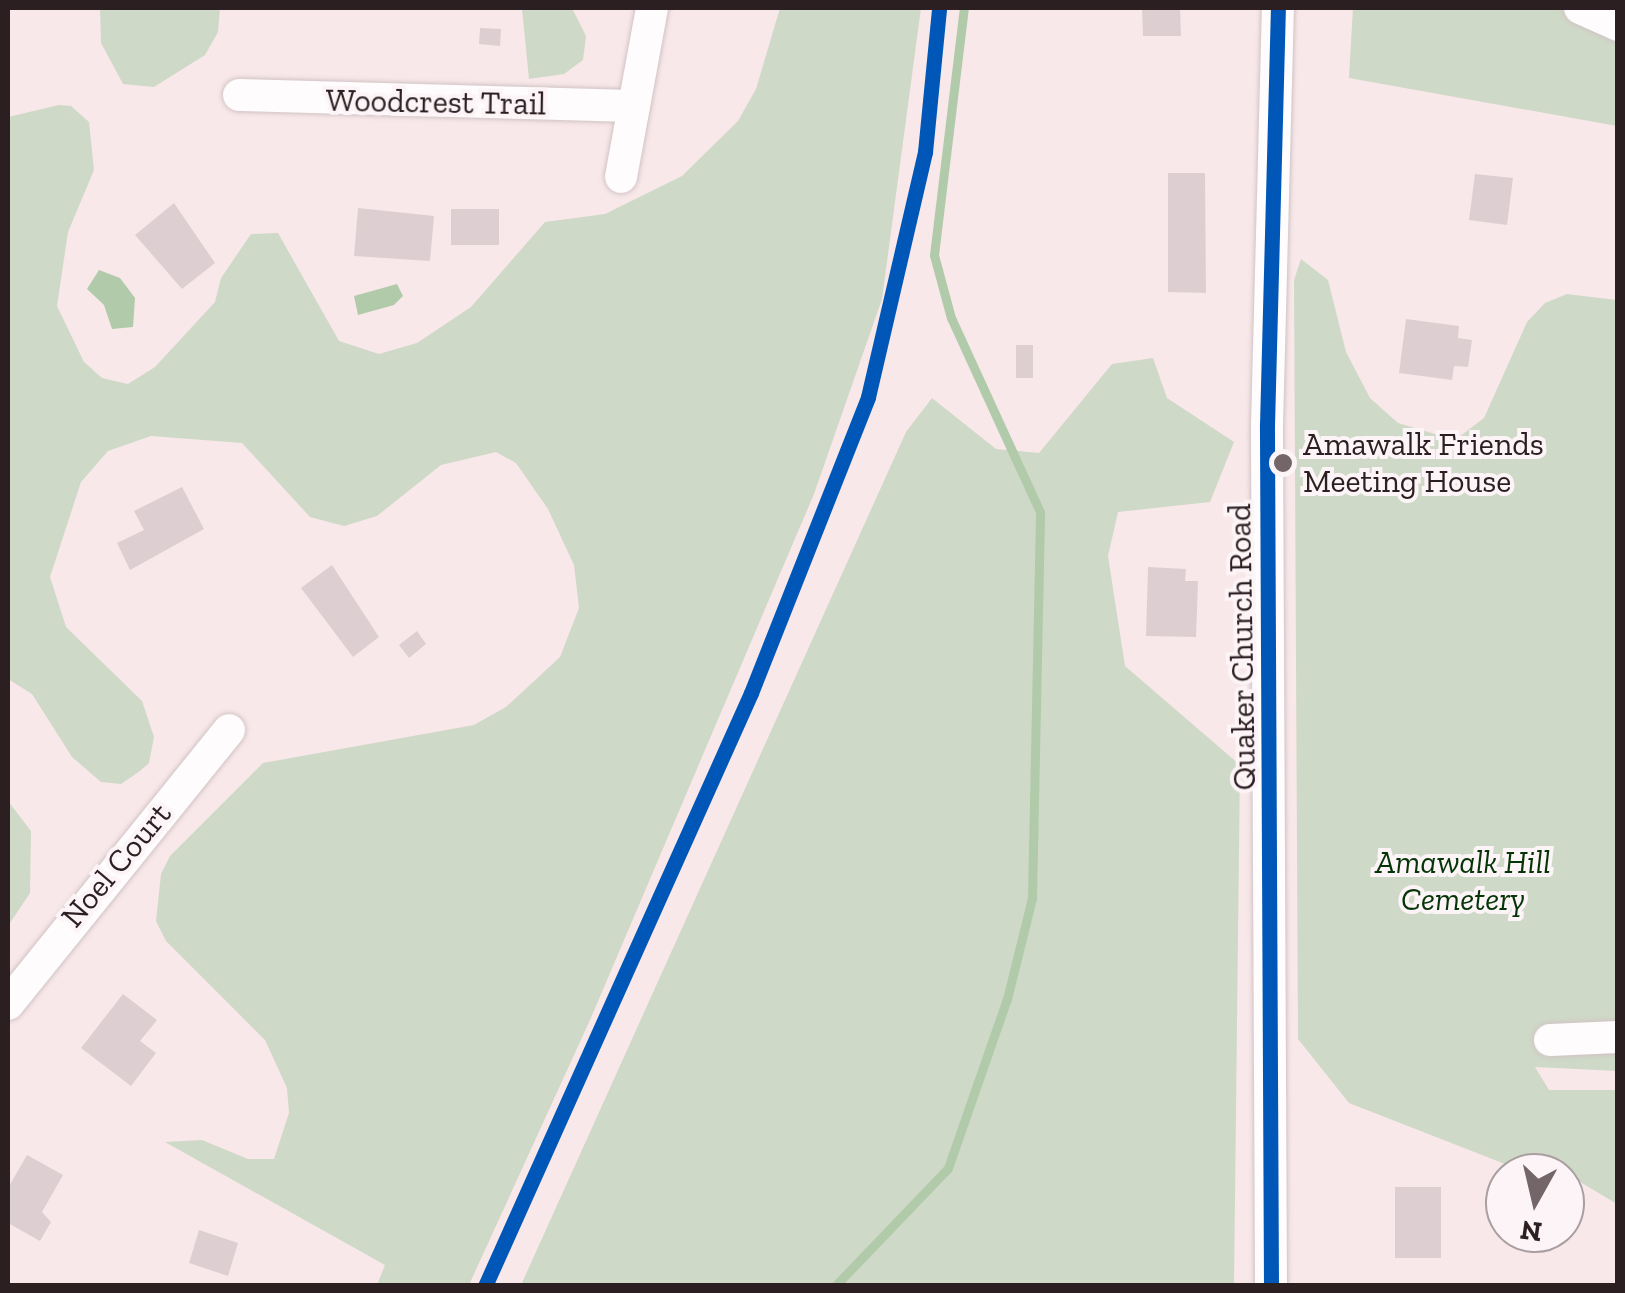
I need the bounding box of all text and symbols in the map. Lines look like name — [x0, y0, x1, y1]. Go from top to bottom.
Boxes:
street label: Woodcrest Trail — [325, 81, 547, 123]
place label: Amawalk Friends Meeting House — [1303, 426, 1544, 501]
marker: Amawalk Friends Meeting House — [1272, 452, 1294, 474]
street label: Quaker Church Road — [1220, 503, 1264, 791]
street label: Noel Court — [53, 795, 179, 935]
park label: Amawalk Hill Cemetery — [1375, 844, 1551, 919]
north arrow — [1485, 1153, 1585, 1253]
text: N — [1518, 1213, 1544, 1249]

